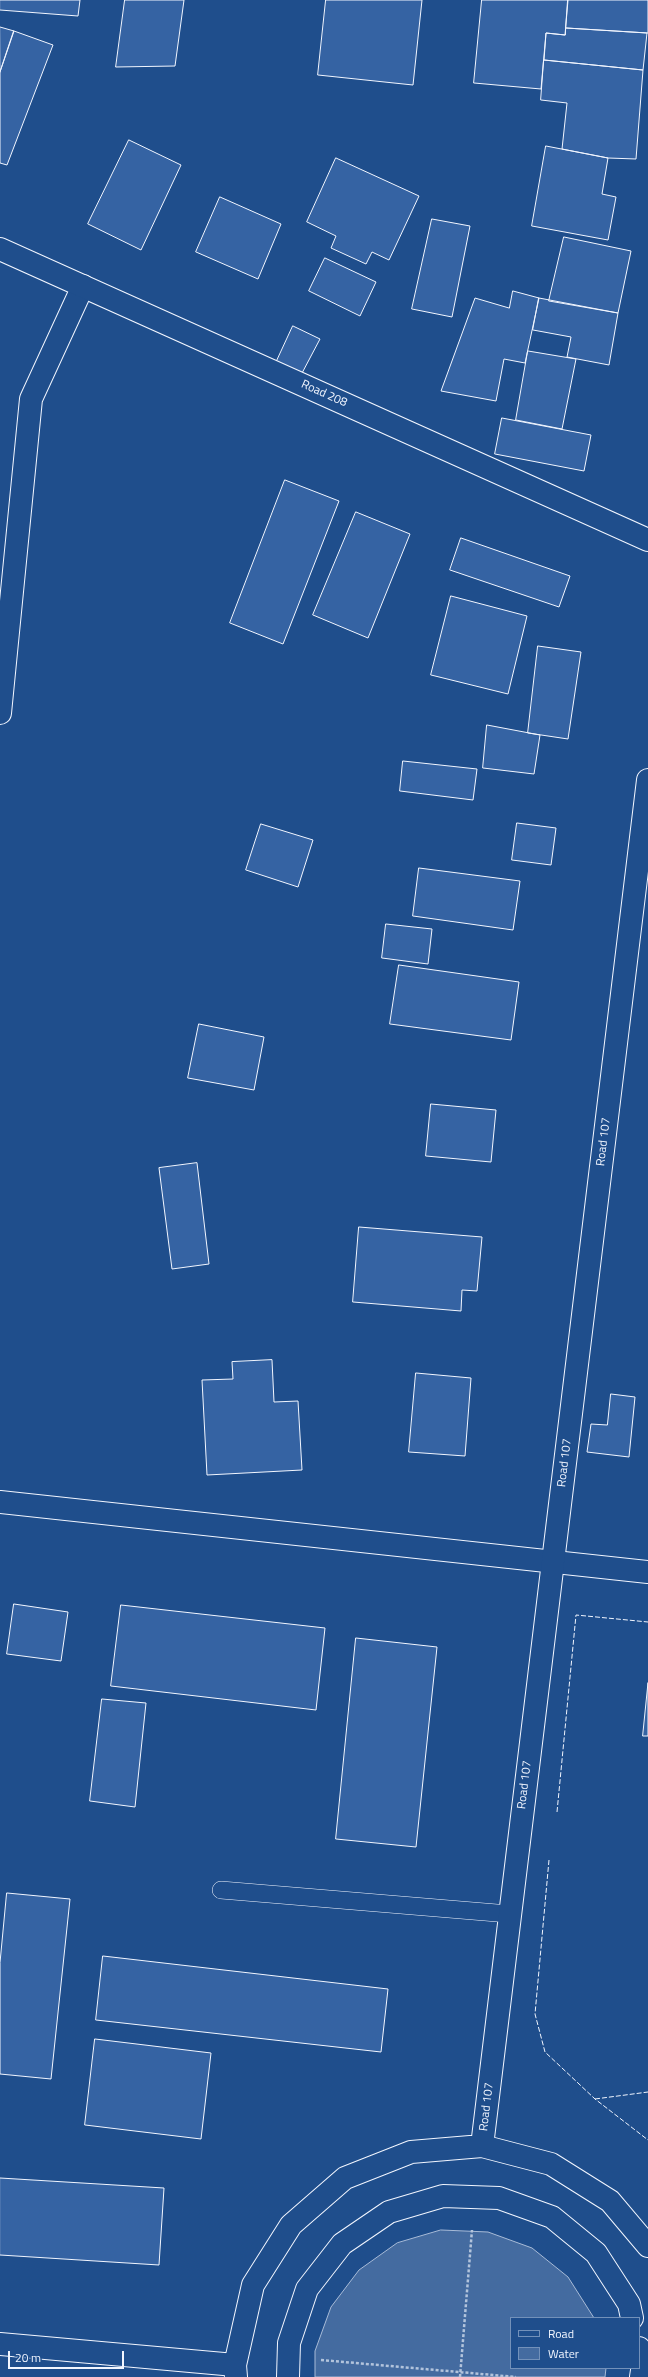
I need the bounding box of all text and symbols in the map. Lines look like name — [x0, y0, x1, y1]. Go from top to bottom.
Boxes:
street label: Road 208 — [299, 378, 349, 410]
street label: Road 107 — [594, 1117, 614, 1167]
street label: Road 107 — [555, 1438, 575, 1488]
street label: Road 107 — [515, 1760, 535, 1810]
street label: Road 107 — [477, 2082, 497, 2132]
legend — [510, 2317, 640, 2369]
text: Road — [548, 2324, 574, 2343]
scale bar — [10, 2343, 126, 2369]
text: Water — [548, 2344, 579, 2363]
text: 20 m — [15, 2348, 41, 2367]

